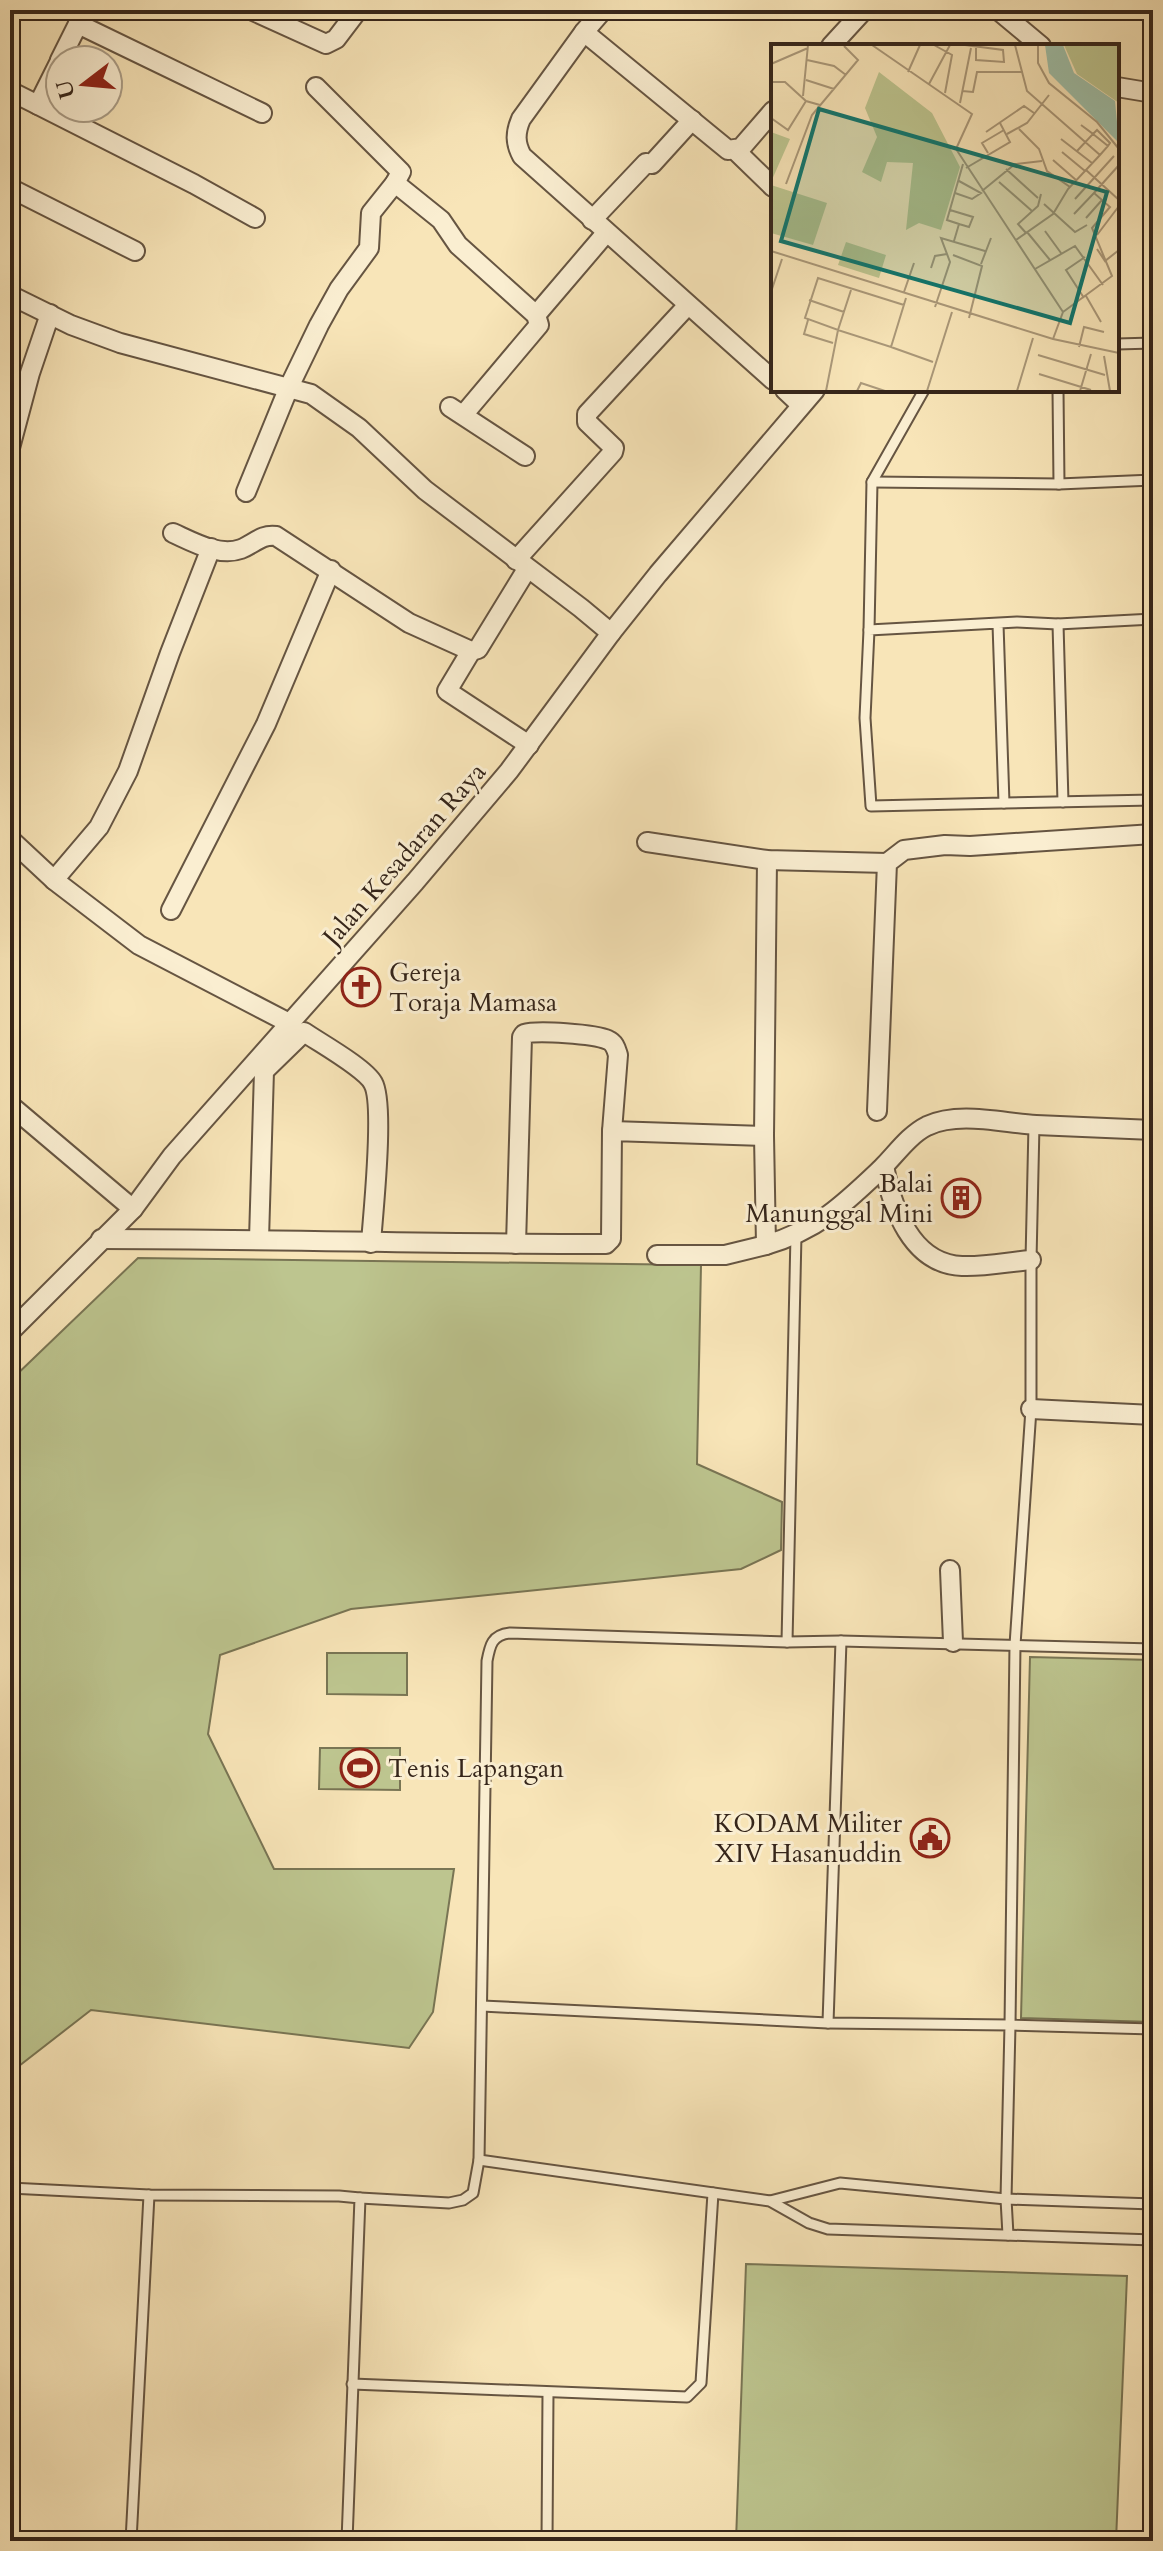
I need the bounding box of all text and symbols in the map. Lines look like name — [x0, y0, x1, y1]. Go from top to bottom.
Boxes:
north arrow — [44, 44, 124, 124]
inset map — [771, 44, 1119, 392]
text: U — [49, 76, 83, 102]
street label: Jalan Kesadaran Raya — [312, 755, 494, 957]
place label: Gereja Toraja Mamasa — [389, 955, 557, 1020]
church icon: Gereja Toraja Mamasa — [340, 966, 382, 1008]
place label: Balai Manunggal Mini — [746, 1166, 933, 1231]
building icon: Balai Manunggal Mini — [940, 1177, 982, 1219]
sports icon: Tenis Lapangan — [339, 1747, 381, 1789]
place label: Tenis Lapangan — [388, 1751, 564, 1786]
place label: KODAM Militer XIV Hasanuddin — [714, 1806, 903, 1871]
public building icon: KODAM Militer XIV Hasanuddin — [909, 1817, 951, 1859]

